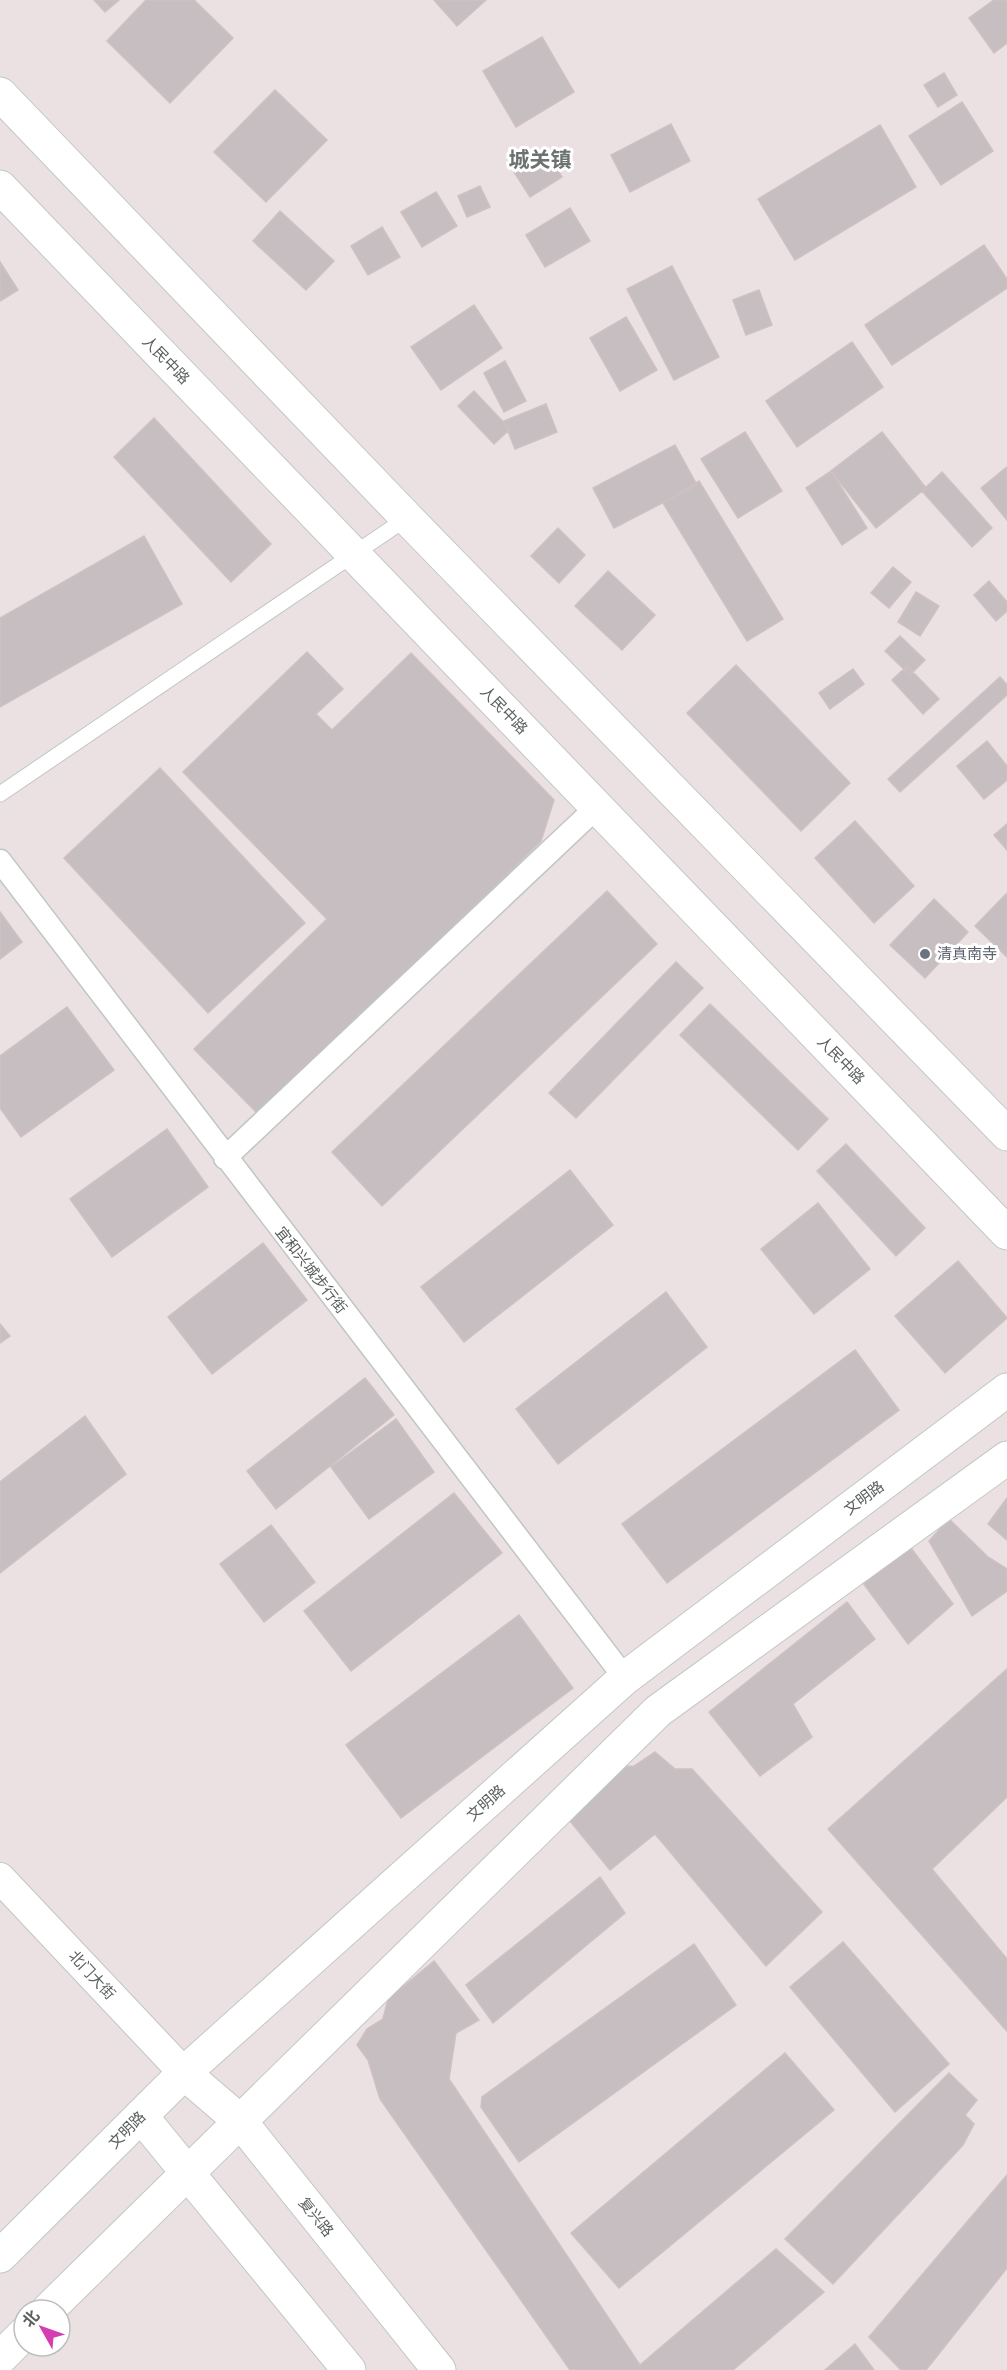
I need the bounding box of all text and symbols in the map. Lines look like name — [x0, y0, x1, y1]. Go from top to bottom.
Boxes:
district label: 城关镇 — [509, 148, 572, 172]
street label: 人民中路 — [139, 332, 193, 388]
street label: 人民中路 — [477, 682, 531, 738]
place label: 清真南寺 — [937, 945, 997, 963]
marker: 清真南寺 — [918, 947, 932, 961]
street label: 人民中路 — [814, 1032, 868, 1088]
street label: 宜和兴城步行街 — [272, 1223, 350, 1317]
street label: 文明路 — [841, 1477, 887, 1519]
street label: 文明路 — [463, 1781, 509, 1825]
street label: 北门大街 — [65, 1947, 119, 2003]
street label: 文明路 — [105, 2108, 149, 2152]
street label: 复兴路 — [295, 2194, 337, 2240]
north arrow — [12, 2298, 72, 2358]
text: 北 — [18, 2306, 43, 2331]

